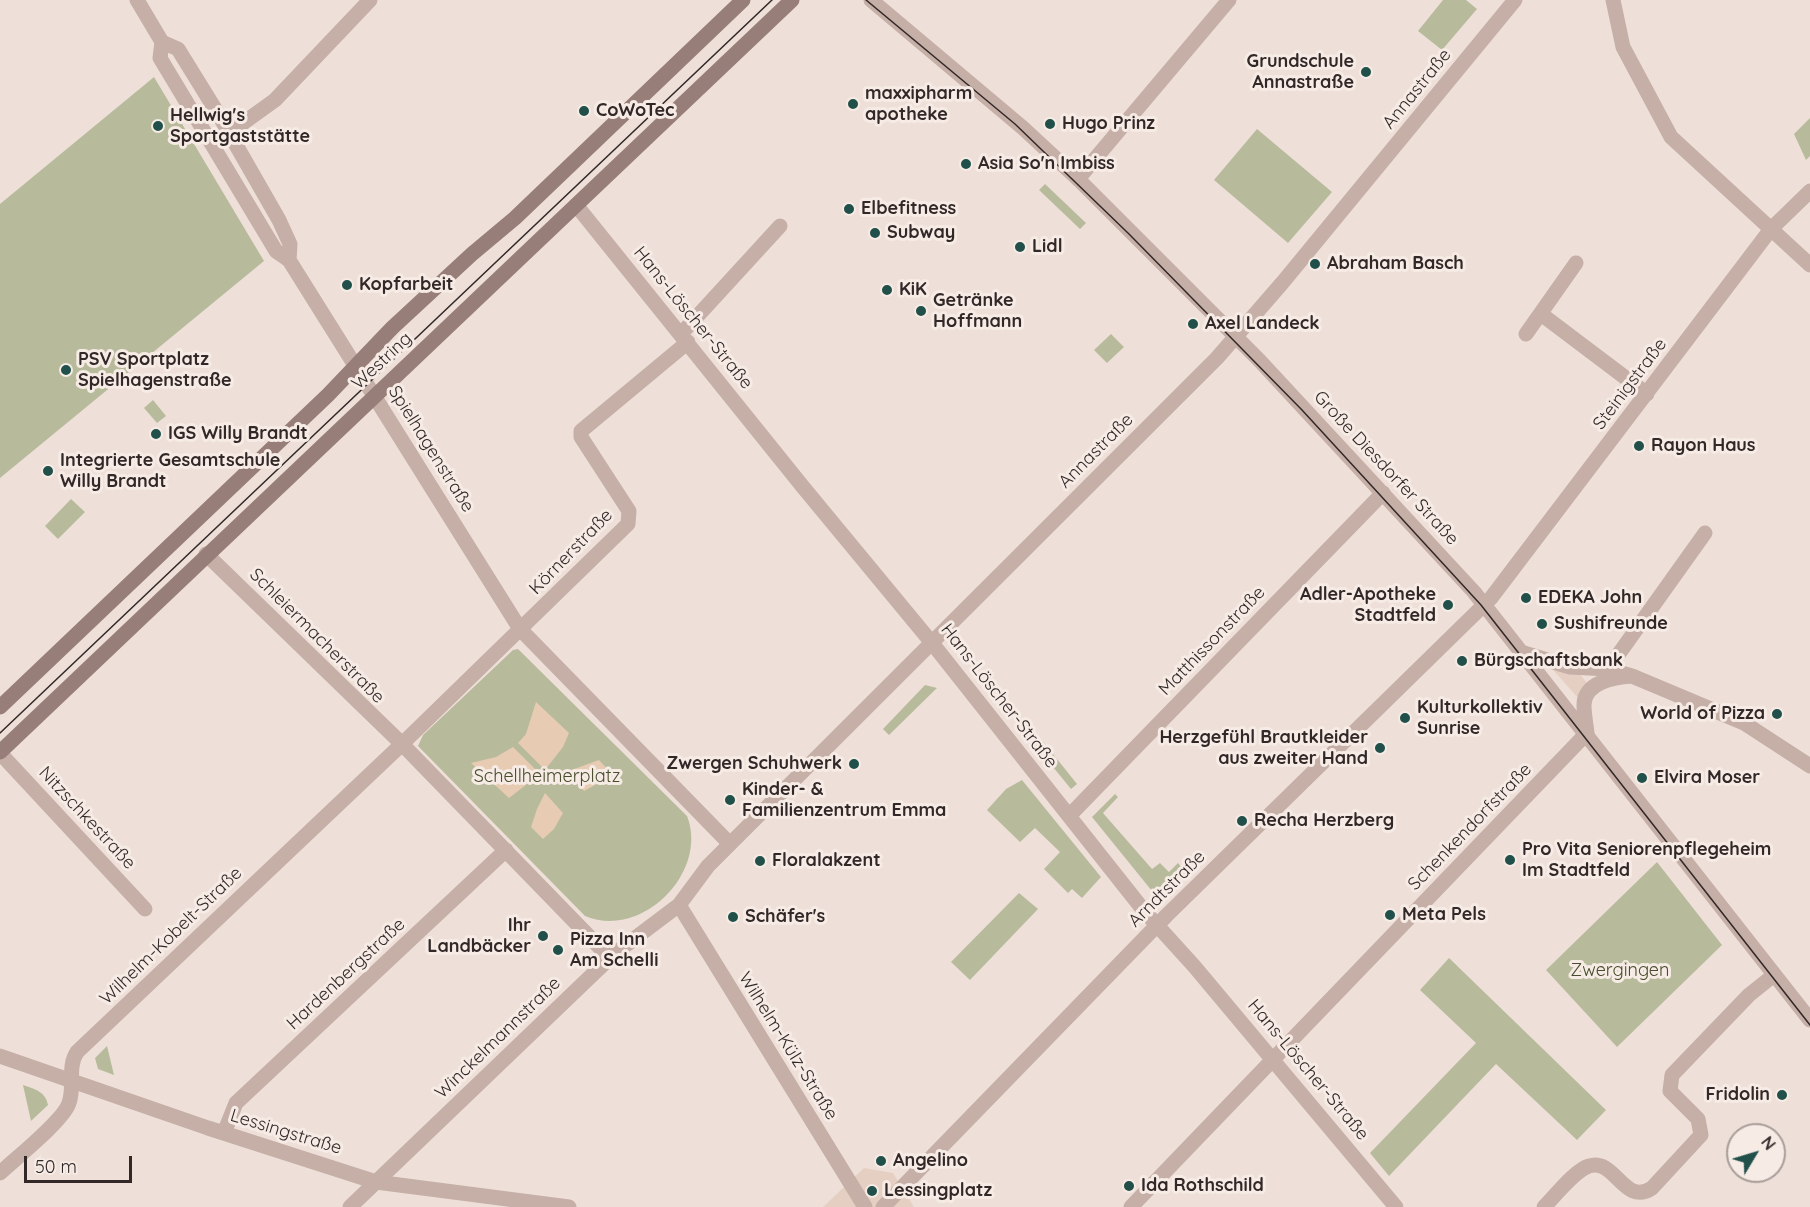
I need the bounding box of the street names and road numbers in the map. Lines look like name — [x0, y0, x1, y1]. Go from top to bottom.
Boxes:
street label: Annastraße — [1378, 45, 1456, 133]
street label: Hans-Löscher-Straße — [629, 242, 757, 394]
street label: Westring — [347, 328, 417, 394]
street label: Steinigstraße — [1589, 334, 1671, 434]
street label: Spielhagenstraße — [383, 382, 479, 516]
street label: Große Diesdorfer Straße — [1309, 386, 1463, 550]
street label: Annastraße — [1054, 409, 1138, 493]
street label: Körnerstraße — [525, 505, 617, 599]
street label: Schleiermacherstraße — [245, 564, 389, 708]
street label: Matthissonstraße — [1154, 582, 1270, 700]
street label: Hans-Löscher-Straße — [936, 620, 1062, 772]
street label: Schenkendorfstraße — [1404, 759, 1536, 895]
street label: Nitzschkestraße — [34, 762, 140, 874]
street label: Arndtstraße — [1124, 846, 1210, 932]
street label: Wilhelm-Kobelt-Straße — [95, 863, 247, 1009]
street label: Hardenbergstraße — [282, 914, 410, 1034]
street label: Wilhelm-Külz-Straße — [734, 968, 842, 1124]
street label: Winckelmannstraße — [431, 973, 565, 1103]
street label: Hans-Löscher-Straße — [1243, 995, 1373, 1145]
street label: Lessingstraße — [228, 1105, 344, 1159]

